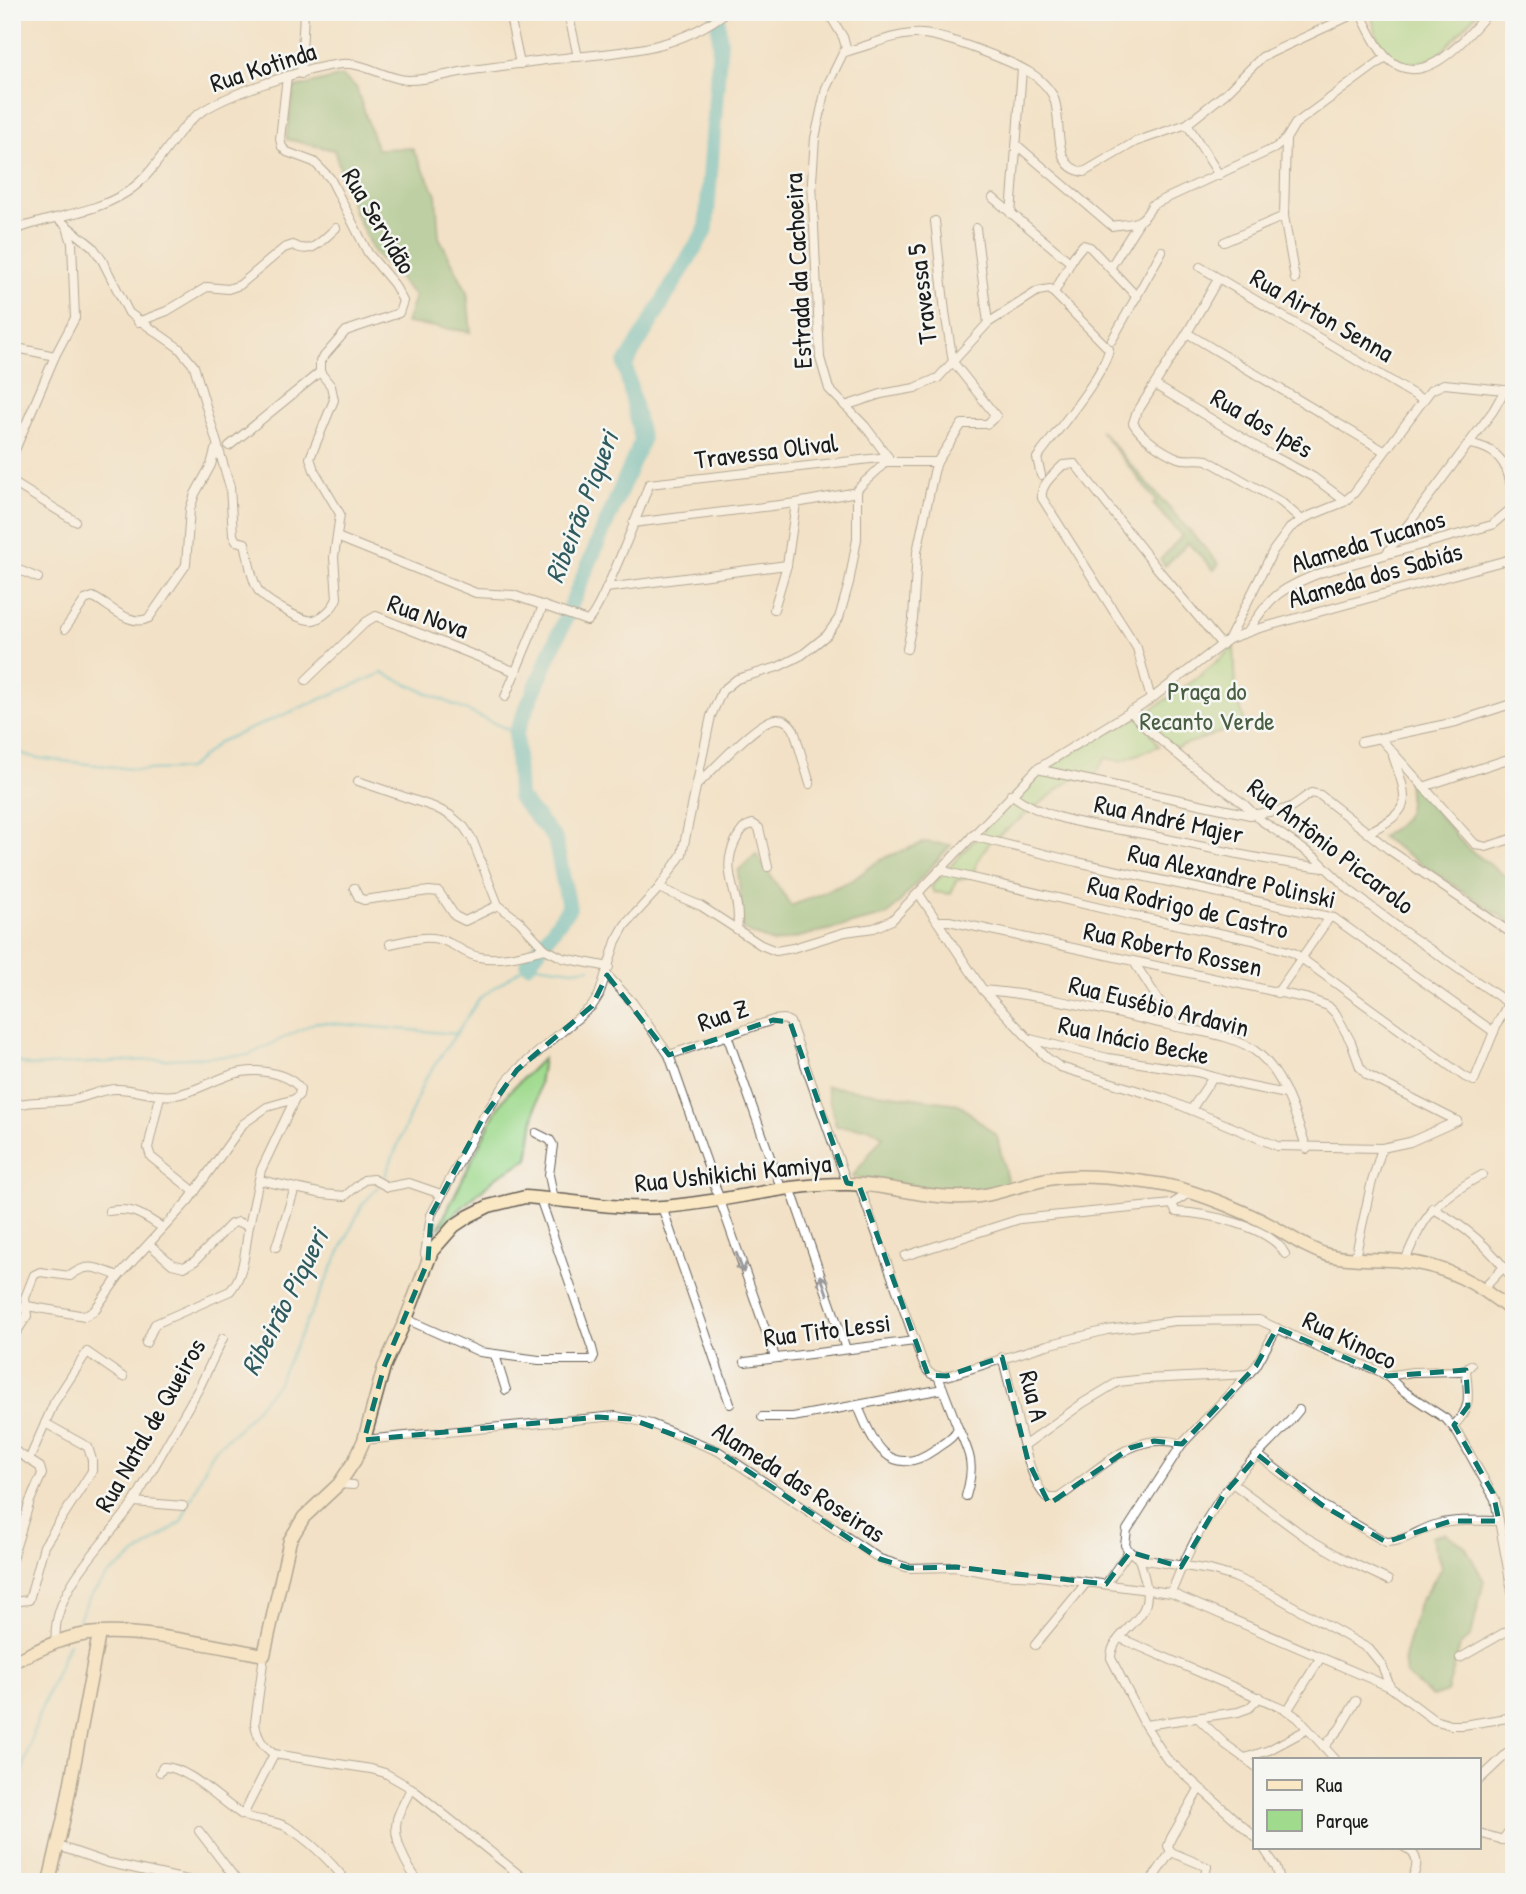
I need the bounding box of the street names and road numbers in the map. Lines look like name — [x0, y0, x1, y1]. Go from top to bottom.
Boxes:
street label: Rua Kotinda — [205, 33, 320, 100]
street label: Rua Servidão — [334, 161, 425, 280]
street label: Estrada da Cachoeira — [775, 172, 820, 370]
street label: Travessa 5 — [898, 242, 945, 346]
street label: Rua Airton Senna — [1244, 259, 1400, 370]
street label: Rua dos Ipês — [1205, 379, 1320, 466]
street label: Travessa Olival — [692, 424, 840, 477]
street label: Alameda Tucanos — [1287, 501, 1449, 581]
street label: Alameda dos Sabiás — [1284, 533, 1466, 616]
street label: Rua Nova — [383, 585, 473, 646]
street label: Rua Antônio Piccarolo — [1241, 769, 1422, 922]
street label: Rua André Majer — [1091, 786, 1247, 851]
street label: Rua Alexandre Polinski — [1125, 835, 1340, 916]
street label: Rua Rodrigo de Castro — [1084, 866, 1292, 947]
street label: Rua Roberto Rossen — [1081, 913, 1266, 985]
street label: Rua Eusébio Ardavin — [1065, 966, 1253, 1045]
street label: Rua Z — [693, 990, 753, 1039]
street label: Rua Inácio Becke — [1055, 1006, 1213, 1073]
street label: Rua Ushikichi Kamiya — [633, 1145, 833, 1200]
street label: Rua Kinoco — [1297, 1302, 1403, 1377]
street label: Rua Tito Lessi — [761, 1304, 892, 1355]
street label: Rua Natal de Queiros — [86, 1332, 213, 1518]
street label: Rua A — [1011, 1367, 1058, 1425]
street label: Alameda das Roseiras — [706, 1413, 892, 1550]

